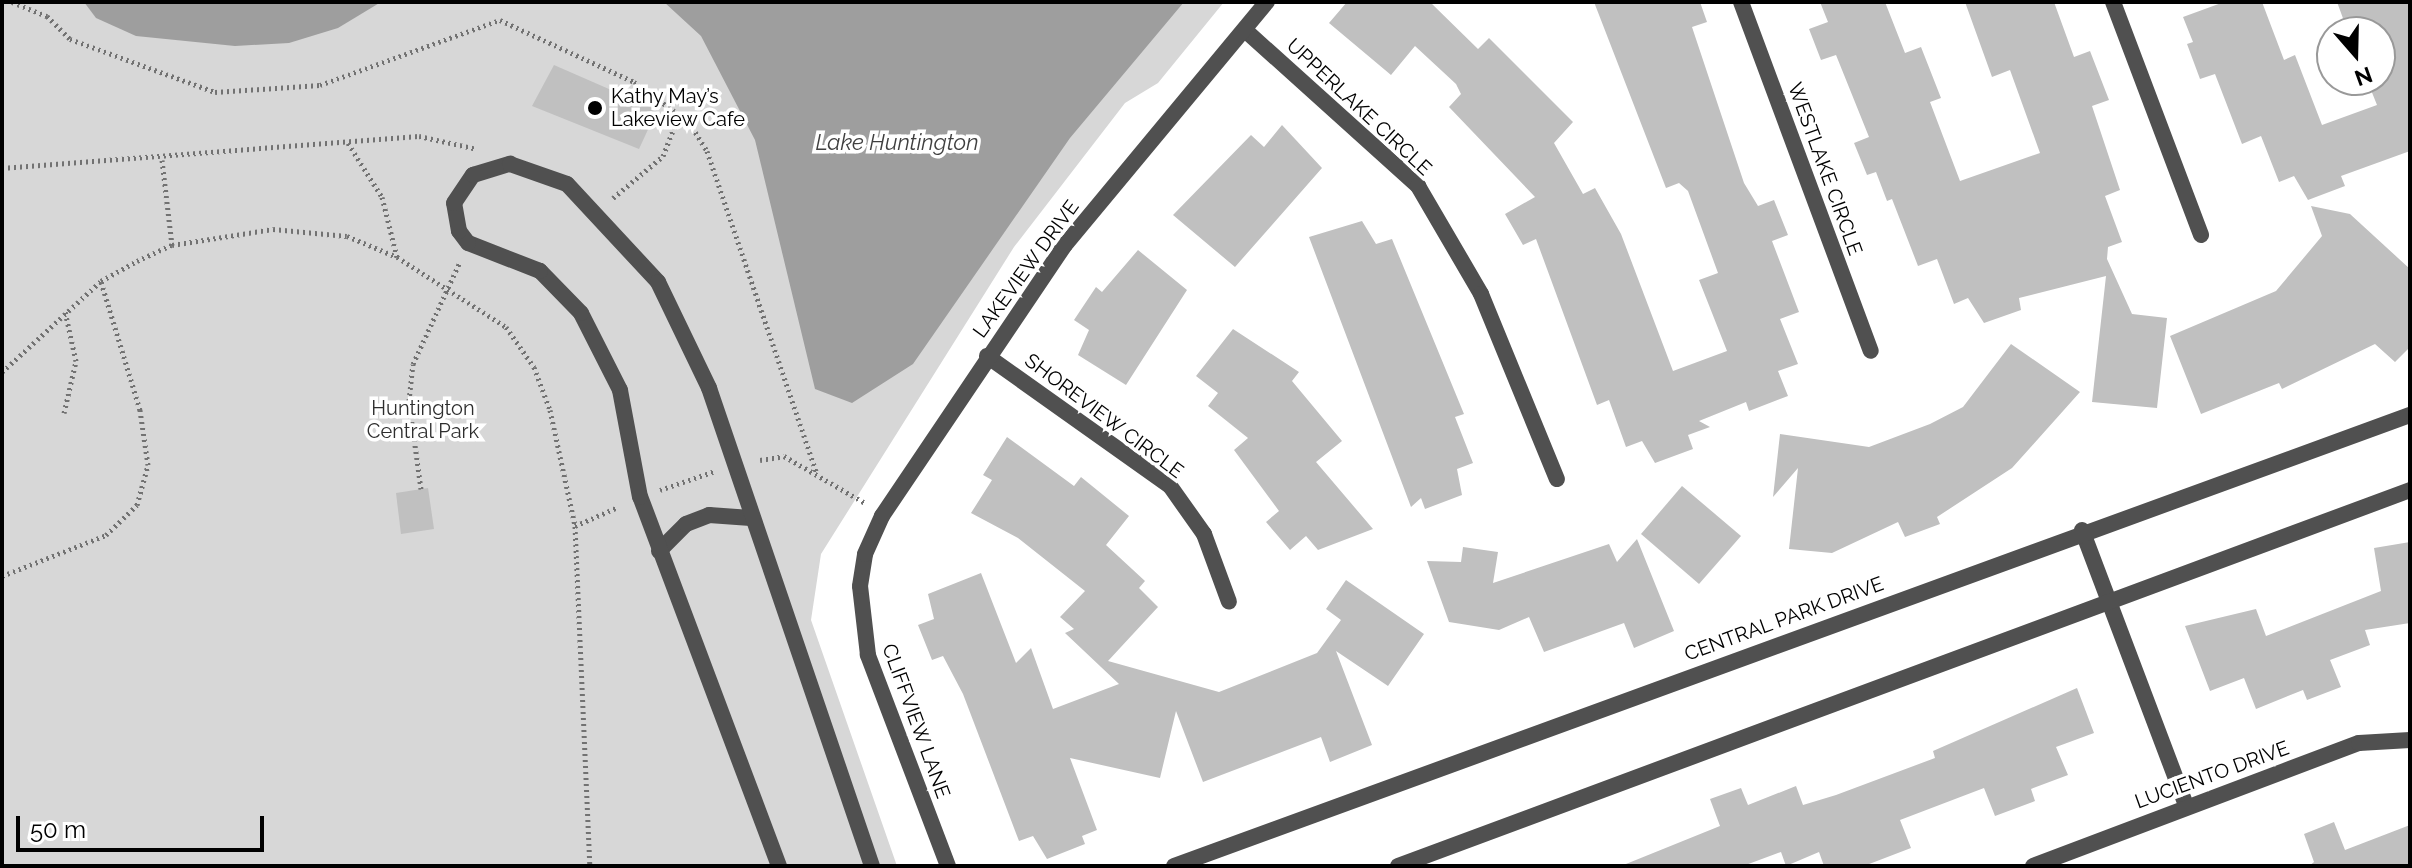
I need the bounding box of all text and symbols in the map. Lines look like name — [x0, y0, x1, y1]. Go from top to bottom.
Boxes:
north arrow — [2316, 16, 2396, 96]
street label: UPPERLAKE CIRCLE — [1281, 33, 1437, 181]
text: N — [2351, 62, 2376, 92]
street label: WESTLAKE CIRCLE — [1783, 79, 1867, 259]
place label: Kathy May’s Lakeview Cafe — [611, 84, 745, 131]
marker: Kathy May’s Lakeview Cafe — [586, 99, 604, 117]
water label: Lake Huntington — [816, 130, 978, 156]
street label: LAKEVIEW DRIVE — [968, 195, 1084, 343]
street label: SHOREVIEW CIRCLE — [1020, 348, 1188, 484]
park label: Huntington Central Park — [367, 397, 479, 444]
street label: CENTRAL PARK DRIVE — [1681, 572, 1887, 666]
street label: CLIFFVIEW LANE — [877, 640, 955, 802]
street label: LUCIENTO DRIVE — [2132, 736, 2292, 814]
scale bar — [20, 800, 268, 850]
text: 50 m — [30, 815, 86, 844]

